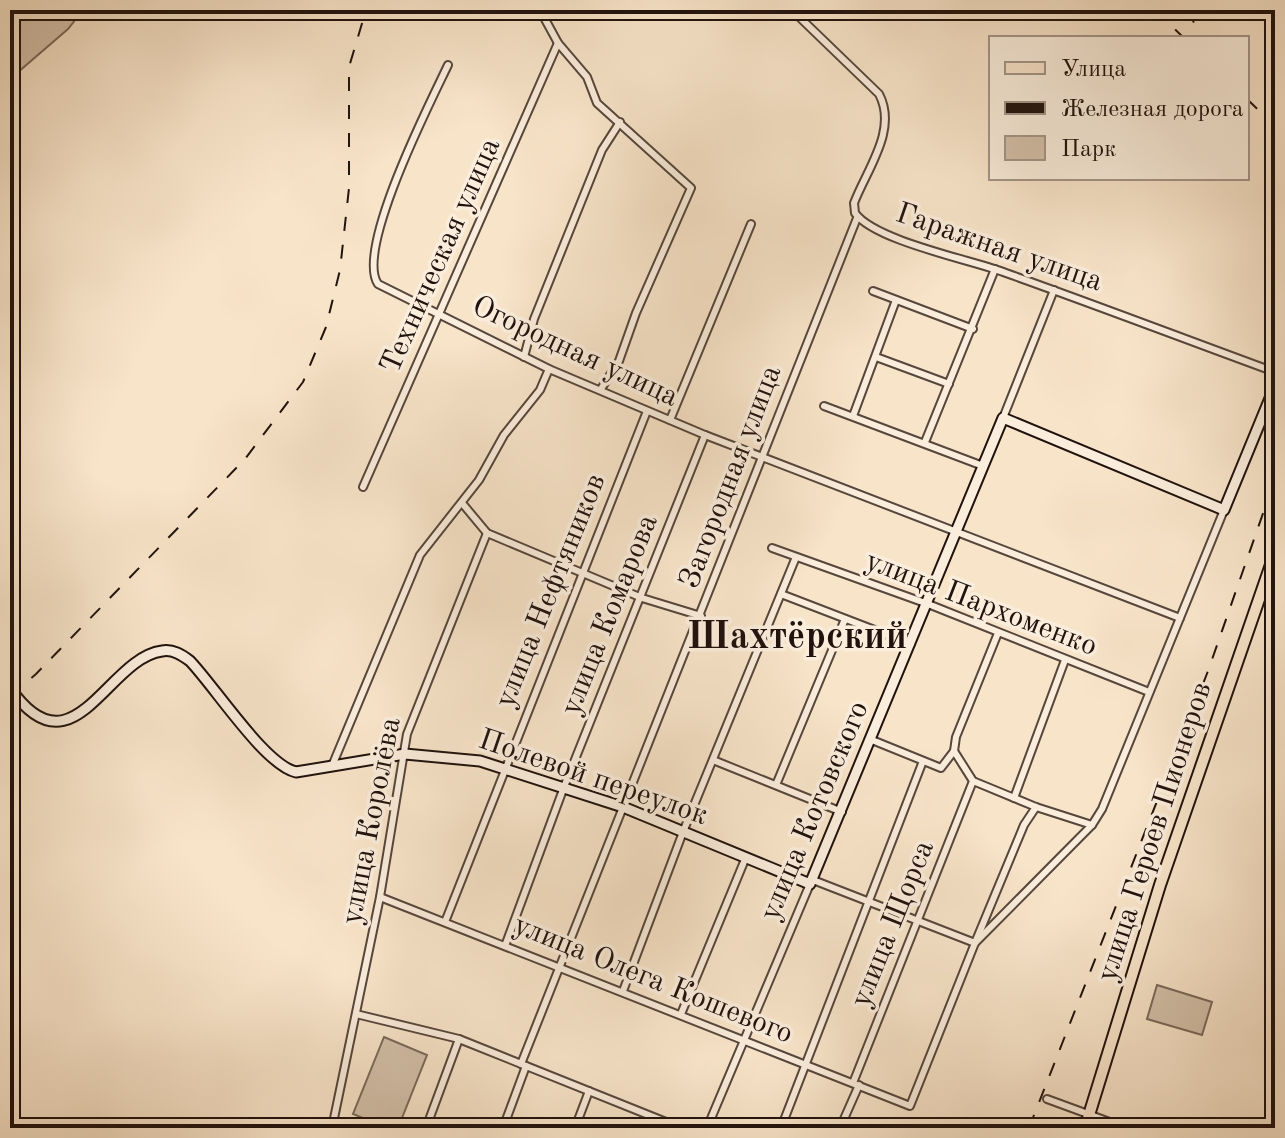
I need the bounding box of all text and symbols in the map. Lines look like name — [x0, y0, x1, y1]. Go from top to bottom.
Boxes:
legend — [989, 36, 1249, 180]
text: Улица — [1061, 58, 1126, 82]
text: Железная дорога — [1061, 98, 1244, 122]
street label: Техническая улица — [376, 134, 506, 378]
text: Парк — [1061, 138, 1116, 162]
street label: Гаражная улица — [892, 199, 1106, 297]
street label: Огородная улица — [467, 291, 683, 413]
street label: Загородная улица — [675, 361, 787, 593]
street label: улица Нефтяников — [490, 470, 612, 712]
street label: улица Комарова — [556, 510, 664, 720]
street label: улица Пархоменко — [861, 546, 1101, 662]
district label: Шахтёрский — [687, 619, 907, 657]
street label: улица Героев Пионеров — [1092, 679, 1218, 985]
street label: улица Котовского — [755, 697, 875, 925]
street label: улица Королёва — [337, 715, 407, 927]
street label: Полевой переулок — [475, 725, 711, 831]
street label: улица Щорса — [846, 836, 940, 1012]
street label: улица Олега Кошевого — [509, 910, 797, 1050]

